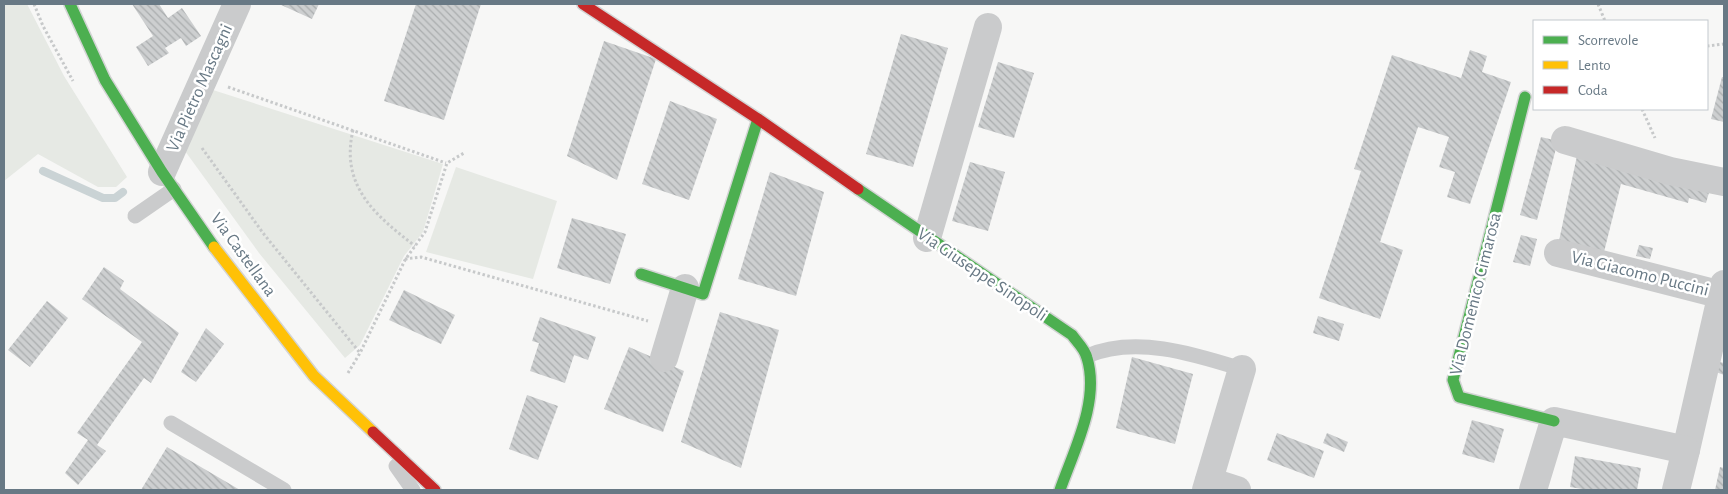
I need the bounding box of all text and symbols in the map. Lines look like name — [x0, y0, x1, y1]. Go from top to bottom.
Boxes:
legend — [1533, 20, 1708, 110]
street label: Via Pietro Mascagni — [164, 21, 236, 155]
text: Scorrevole — [1578, 33, 1639, 48]
text: Lento — [1578, 58, 1611, 73]
text: Coda — [1578, 83, 1608, 98]
street label: Via Castellana — [207, 210, 279, 300]
street label: Via Domenico Cimarosa — [1447, 211, 1505, 377]
street label: Via Giuseppe Sinopoli — [914, 225, 1050, 325]
street label: Via Giacomo Puccini — [1569, 248, 1711, 300]

